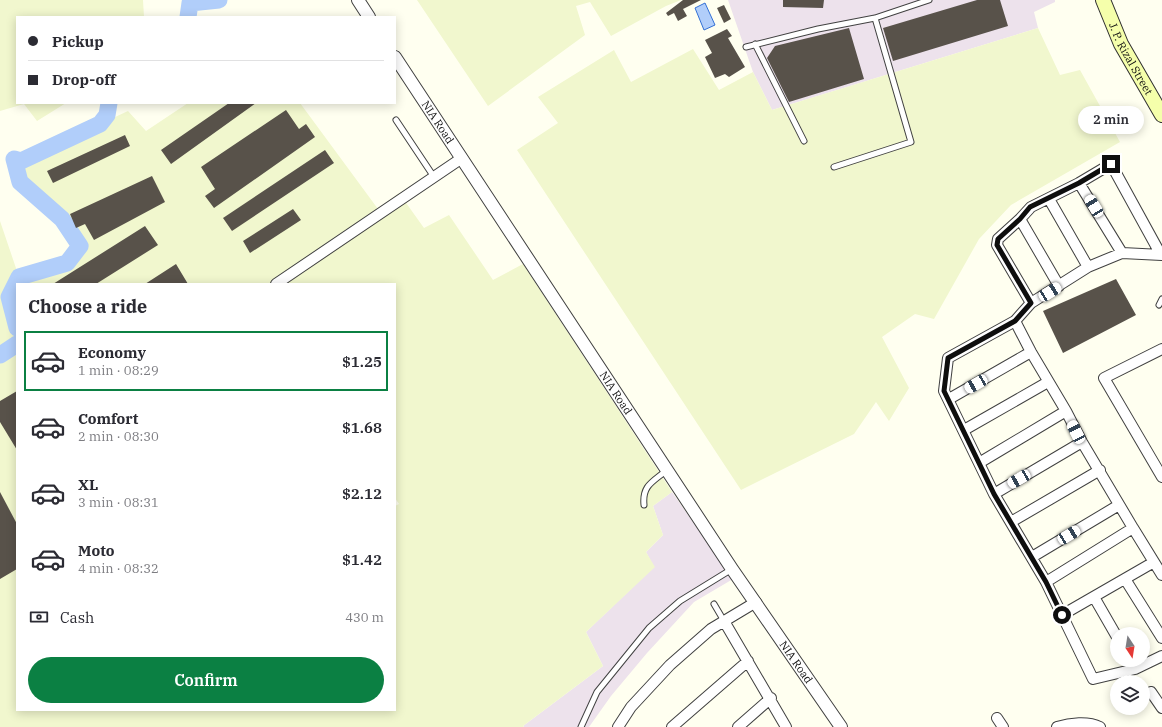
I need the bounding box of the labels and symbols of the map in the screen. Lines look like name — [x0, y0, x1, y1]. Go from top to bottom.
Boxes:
street label: J. P. Rizal Street — [1106, 20, 1156, 97]
street label: NIA Road — [419, 98, 457, 147]
callout: 2 min — [1078, 106, 1144, 134]
route end — [1102, 155, 1120, 173]
car — [1083, 193, 1105, 219]
car — [1037, 281, 1063, 303]
street label: NIA Road — [597, 369, 635, 417]
car — [963, 373, 989, 395]
car — [1065, 419, 1087, 445]
car — [1006, 468, 1032, 490]
car — [1056, 524, 1082, 546]
route start — [1053, 606, 1071, 624]
north arrow — [1110, 627, 1150, 667]
street label: NIA Road — [777, 638, 816, 686]

